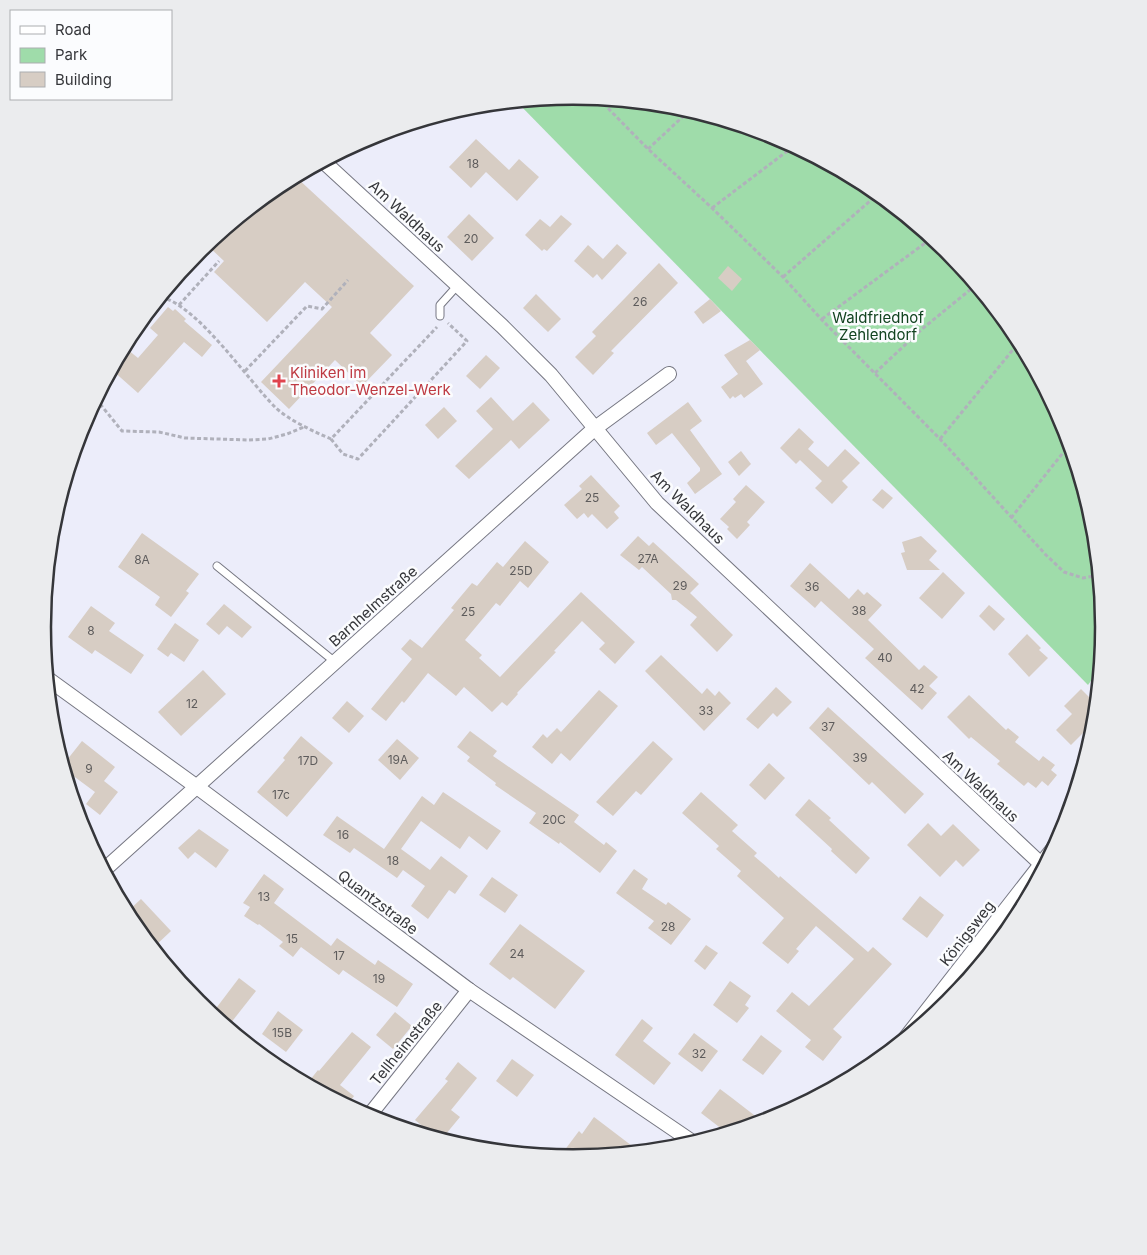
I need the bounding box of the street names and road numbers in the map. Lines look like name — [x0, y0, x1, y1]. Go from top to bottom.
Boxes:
street label: Am Waldhaus — [365, 176, 449, 256]
street label: Am Waldhaus — [647, 466, 729, 548]
street label: Barnhelmstraße — [325, 561, 421, 651]
street label: Am Waldhaus — [939, 746, 1023, 826]
street label: Quantzstraße — [334, 866, 422, 938]
street label: Königsweg — [935, 896, 999, 970]
street label: Tellheimstraße — [366, 997, 446, 1089]

